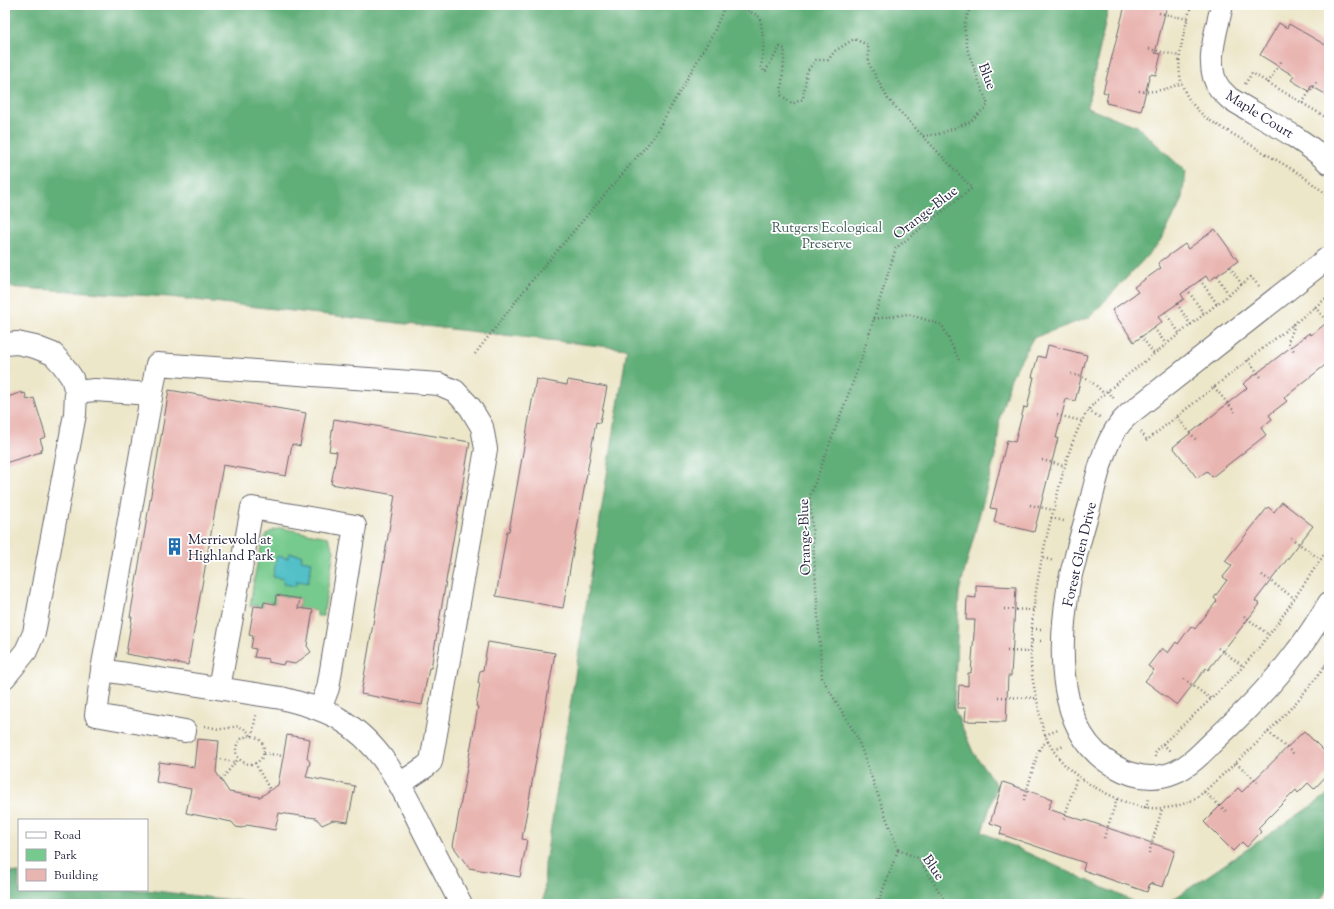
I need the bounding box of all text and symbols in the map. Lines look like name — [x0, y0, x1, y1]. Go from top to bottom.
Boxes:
street label: Blue — [972, 60, 1000, 93]
street label: Maple Court — [1221, 87, 1297, 145]
street label: Orange-Blue — [890, 182, 963, 245]
park label: Rutgers Ecological Preserve — [772, 219, 882, 255]
street label: Orange-Blue — [795, 498, 817, 576]
street label: Forest Glen Drive — [1059, 500, 1103, 609]
place label: Merriewold at Highland Park — [188, 531, 275, 567]
building icon: Merriewold at Highland Park — [165, 537, 185, 557]
legend — [18, 819, 148, 891]
text: Road — [54, 827, 81, 845]
text: Park — [54, 847, 77, 865]
street label: Blue — [916, 851, 948, 885]
text: Building — [54, 867, 98, 885]

